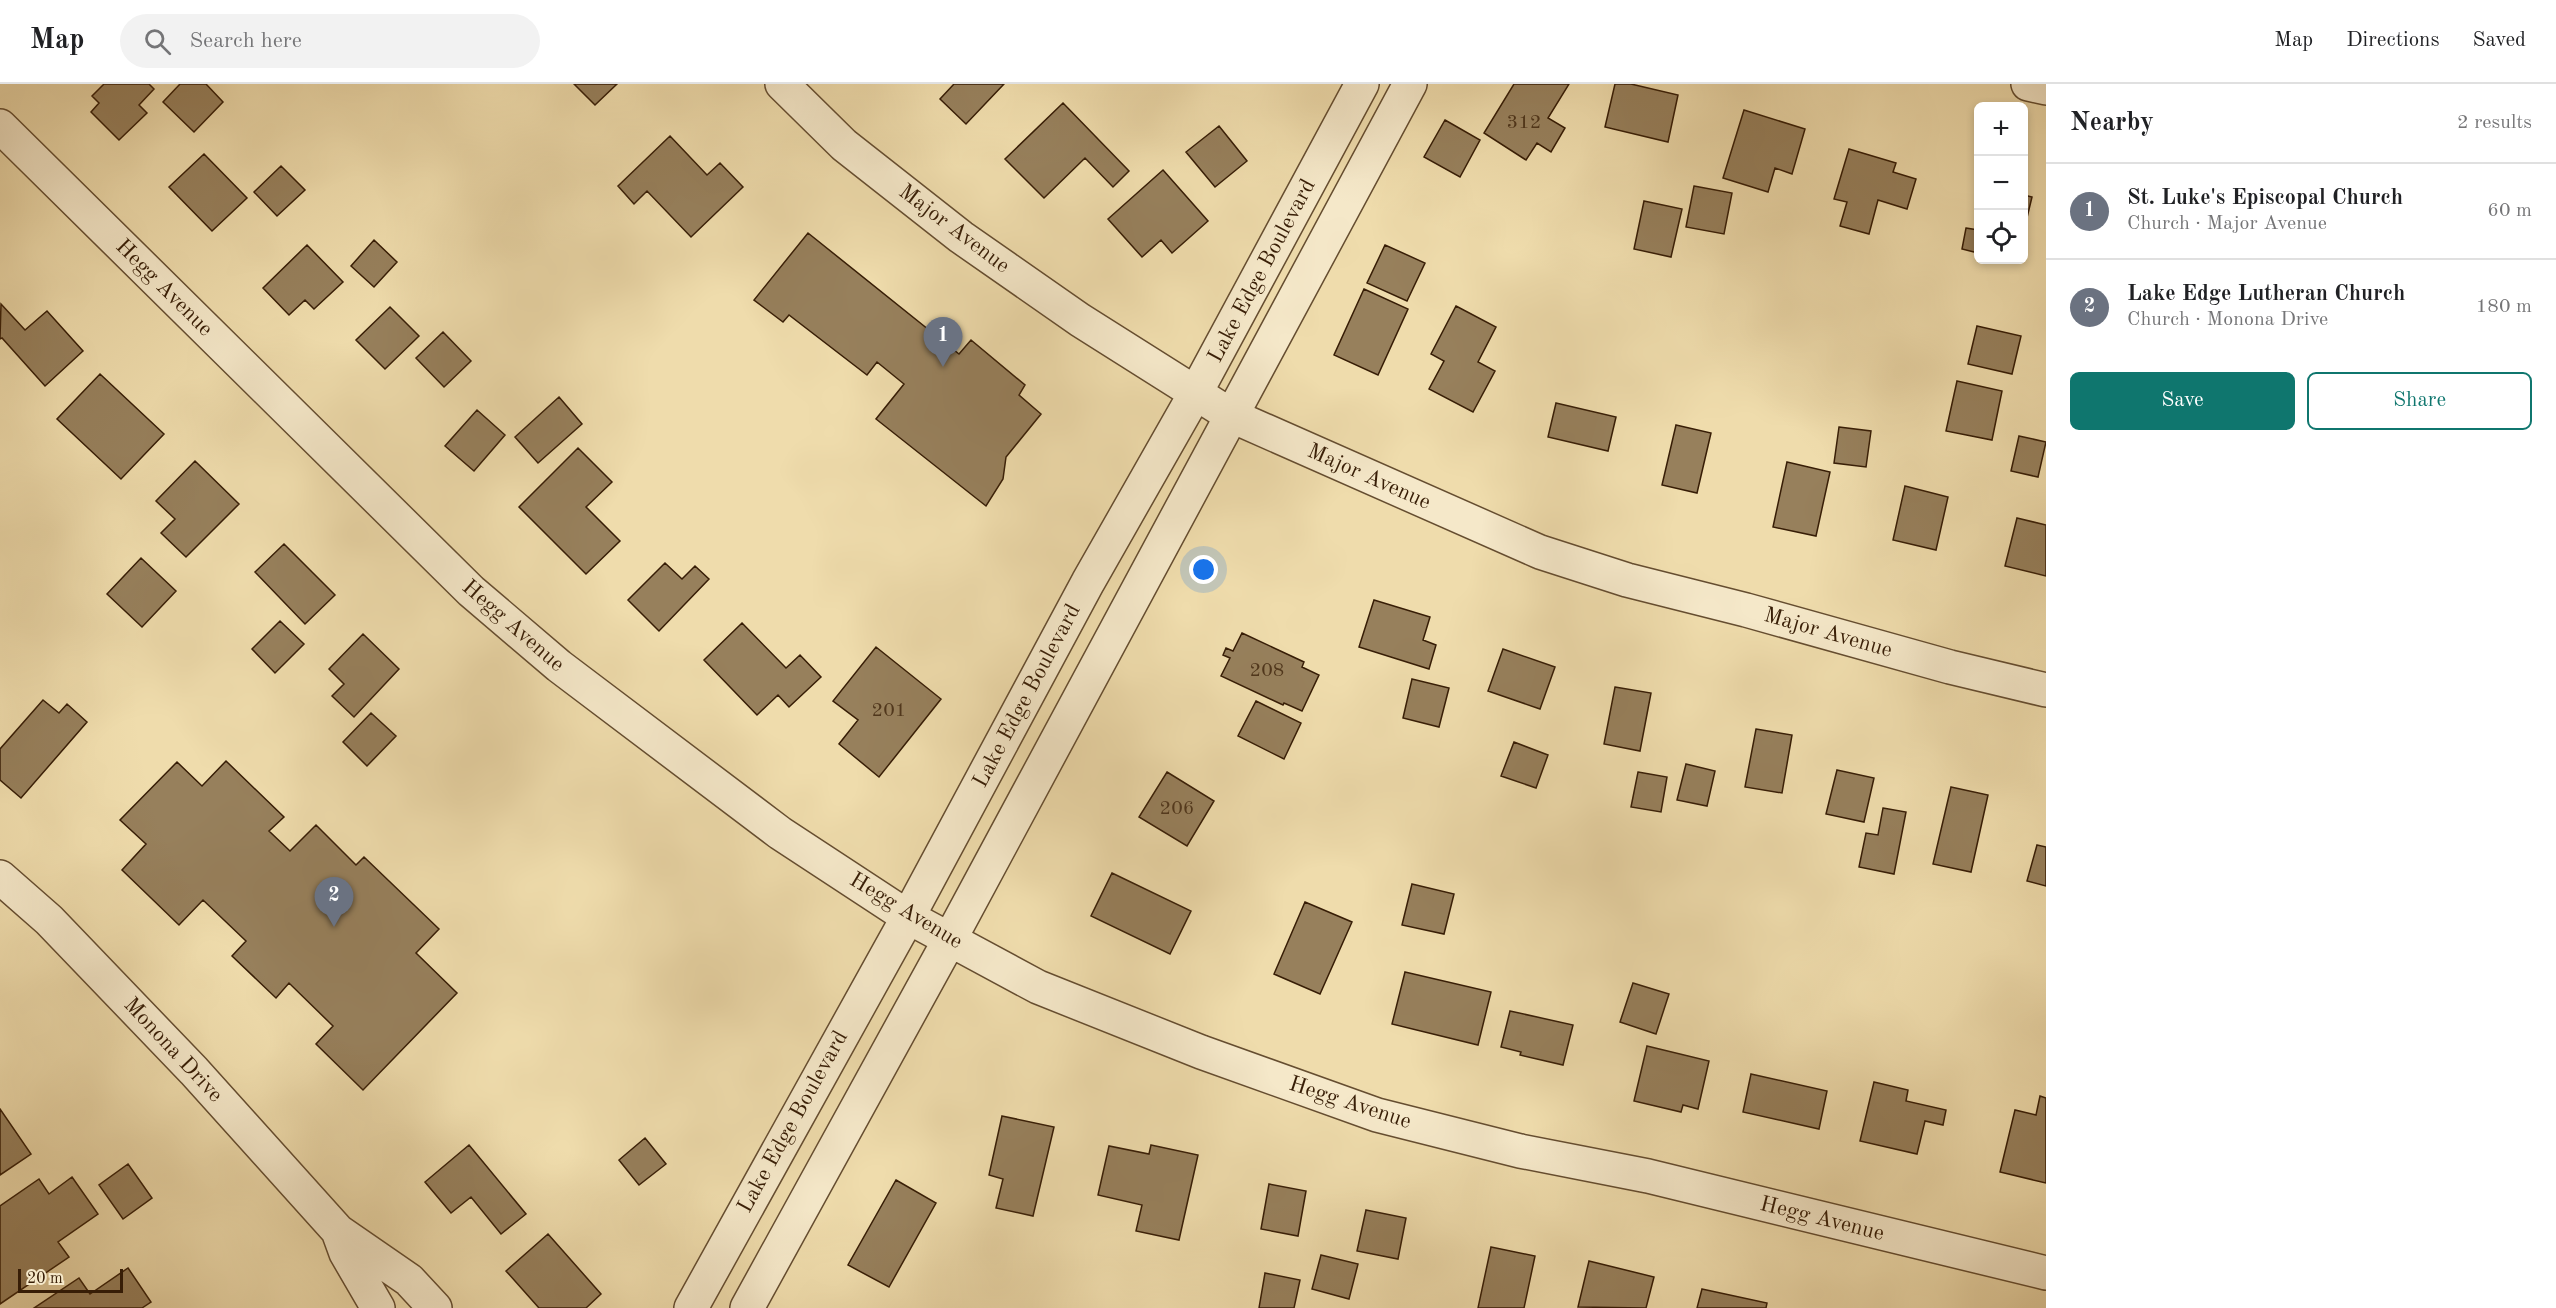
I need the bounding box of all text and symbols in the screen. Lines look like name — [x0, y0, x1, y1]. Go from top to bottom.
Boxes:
search box — [120, 14, 540, 68]
icon: search — [141, 25, 174, 58]
text: Map — [30, 27, 84, 55]
text: Search here — [189, 30, 302, 52]
text: Map — [2274, 30, 2313, 51]
text: Directions — [2346, 30, 2440, 51]
text: Saved — [2473, 30, 2526, 51]
map controls — [1974, 102, 2028, 264]
button: + — [1974, 102, 2028, 156]
text: Nearby — [2070, 110, 2154, 136]
house number: 312 — [1507, 113, 1541, 133]
text: 2 results — [2457, 113, 2532, 133]
button: − — [1974, 156, 2028, 210]
street label: Lake Edge Boulevard — [1204, 176, 1320, 366]
street label: Major Avenue — [895, 180, 1013, 278]
text: St. Luke's Episcopal Church — [2127, 187, 2403, 209]
text: 1 — [2084, 201, 2095, 221]
text: 60 m — [2487, 201, 2532, 221]
button: locate — [1974, 210, 2028, 264]
text: Church · Major Avenue — [2127, 214, 2327, 234]
street label: Hegg Avenue — [111, 235, 217, 341]
text: Lake Edge Lutheran Church — [2127, 283, 2405, 305]
text: 2 — [2084, 297, 2095, 317]
text: 180 m — [2476, 297, 2532, 317]
text: Church · Monona Drive — [2127, 310, 2328, 330]
pin: 1 — [924, 318, 962, 367]
button: Save — [2070, 372, 2295, 430]
button: Share — [2307, 372, 2532, 430]
street label: Major Avenue — [1304, 440, 1434, 514]
your location — [1189, 555, 1218, 584]
street label: Hegg Avenue — [458, 576, 568, 676]
street label: Lake Edge Boulevard — [969, 601, 1085, 791]
street label: Major Avenue — [1761, 604, 1895, 662]
house number: 208 — [1250, 661, 1284, 681]
house number: 201 — [872, 701, 906, 721]
house number: 206 — [1160, 799, 1194, 819]
street label: Hegg Avenue — [846, 869, 966, 953]
pin: 2 — [314, 878, 354, 927]
street label: Monona Drive — [119, 994, 227, 1106]
street label: Lake Edge Boulevard — [734, 1027, 852, 1217]
street label: Hegg Avenue — [1286, 1073, 1414, 1133]
street label: Hegg Avenue — [1758, 1193, 1886, 1245]
scale bar — [18, 1266, 123, 1294]
text: 20 m — [27, 1271, 63, 1287]

